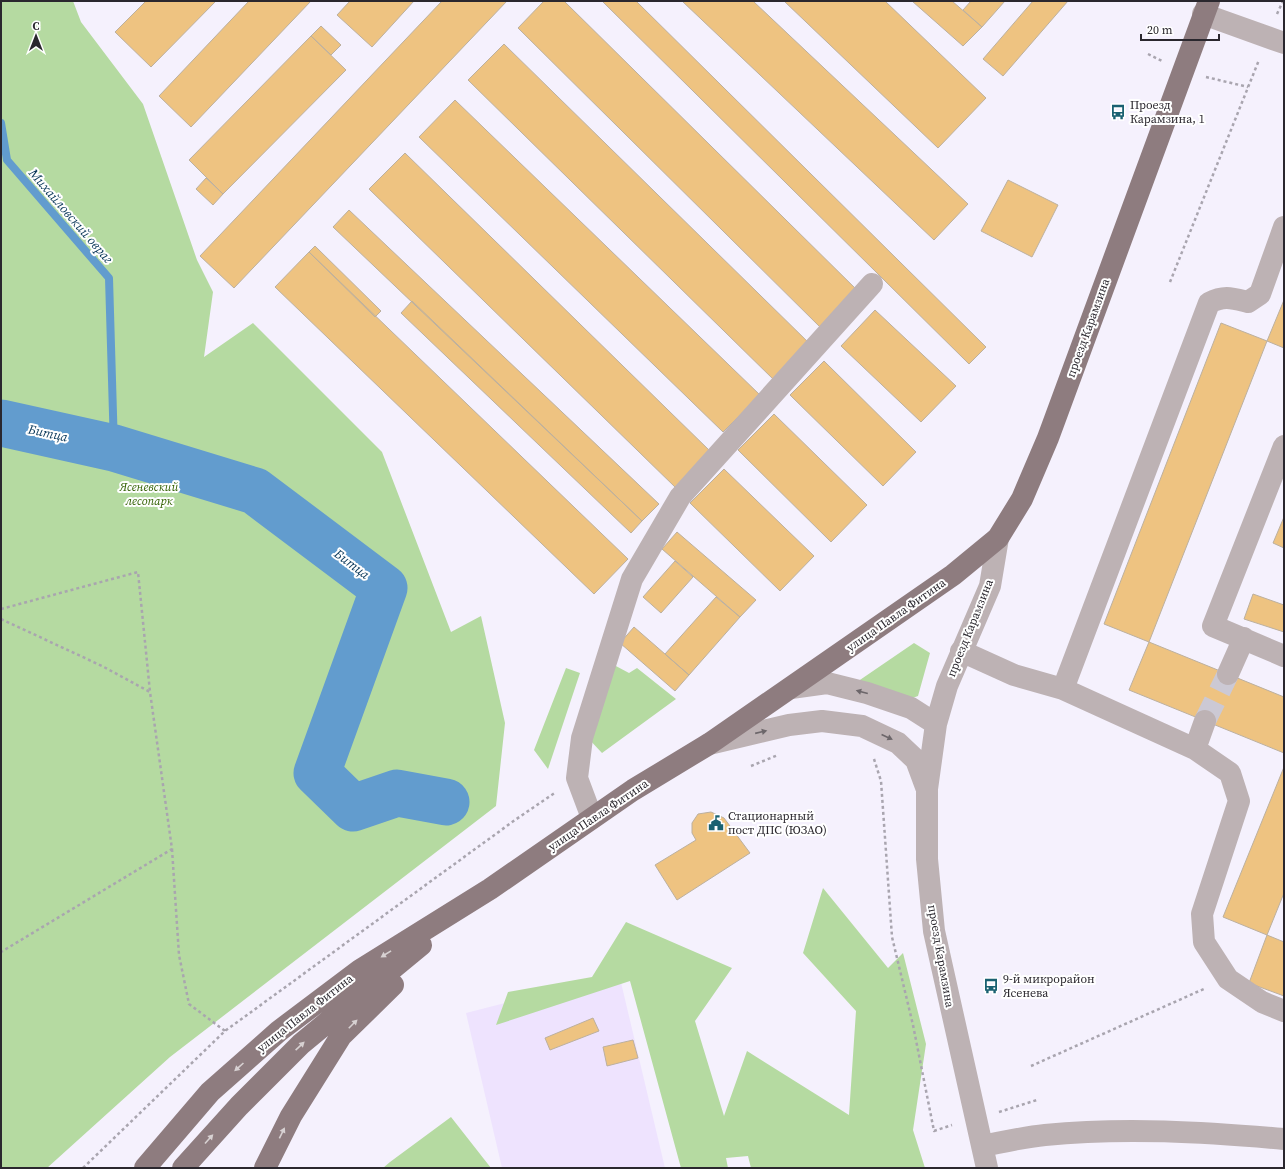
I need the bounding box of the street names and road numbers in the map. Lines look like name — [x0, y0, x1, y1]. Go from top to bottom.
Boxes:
street label: проезд Карамзина — [1063, 276, 1114, 380]
street label: улица Павла Фитина — [843, 574, 950, 655]
street label: проезд Карамзина — [943, 576, 997, 679]
street label: улица Павла Фитина — [545, 775, 652, 855]
street label: проезд Карамзина — [924, 903, 958, 1010]
street label: улица Павла Фитина — [254, 970, 357, 1056]

